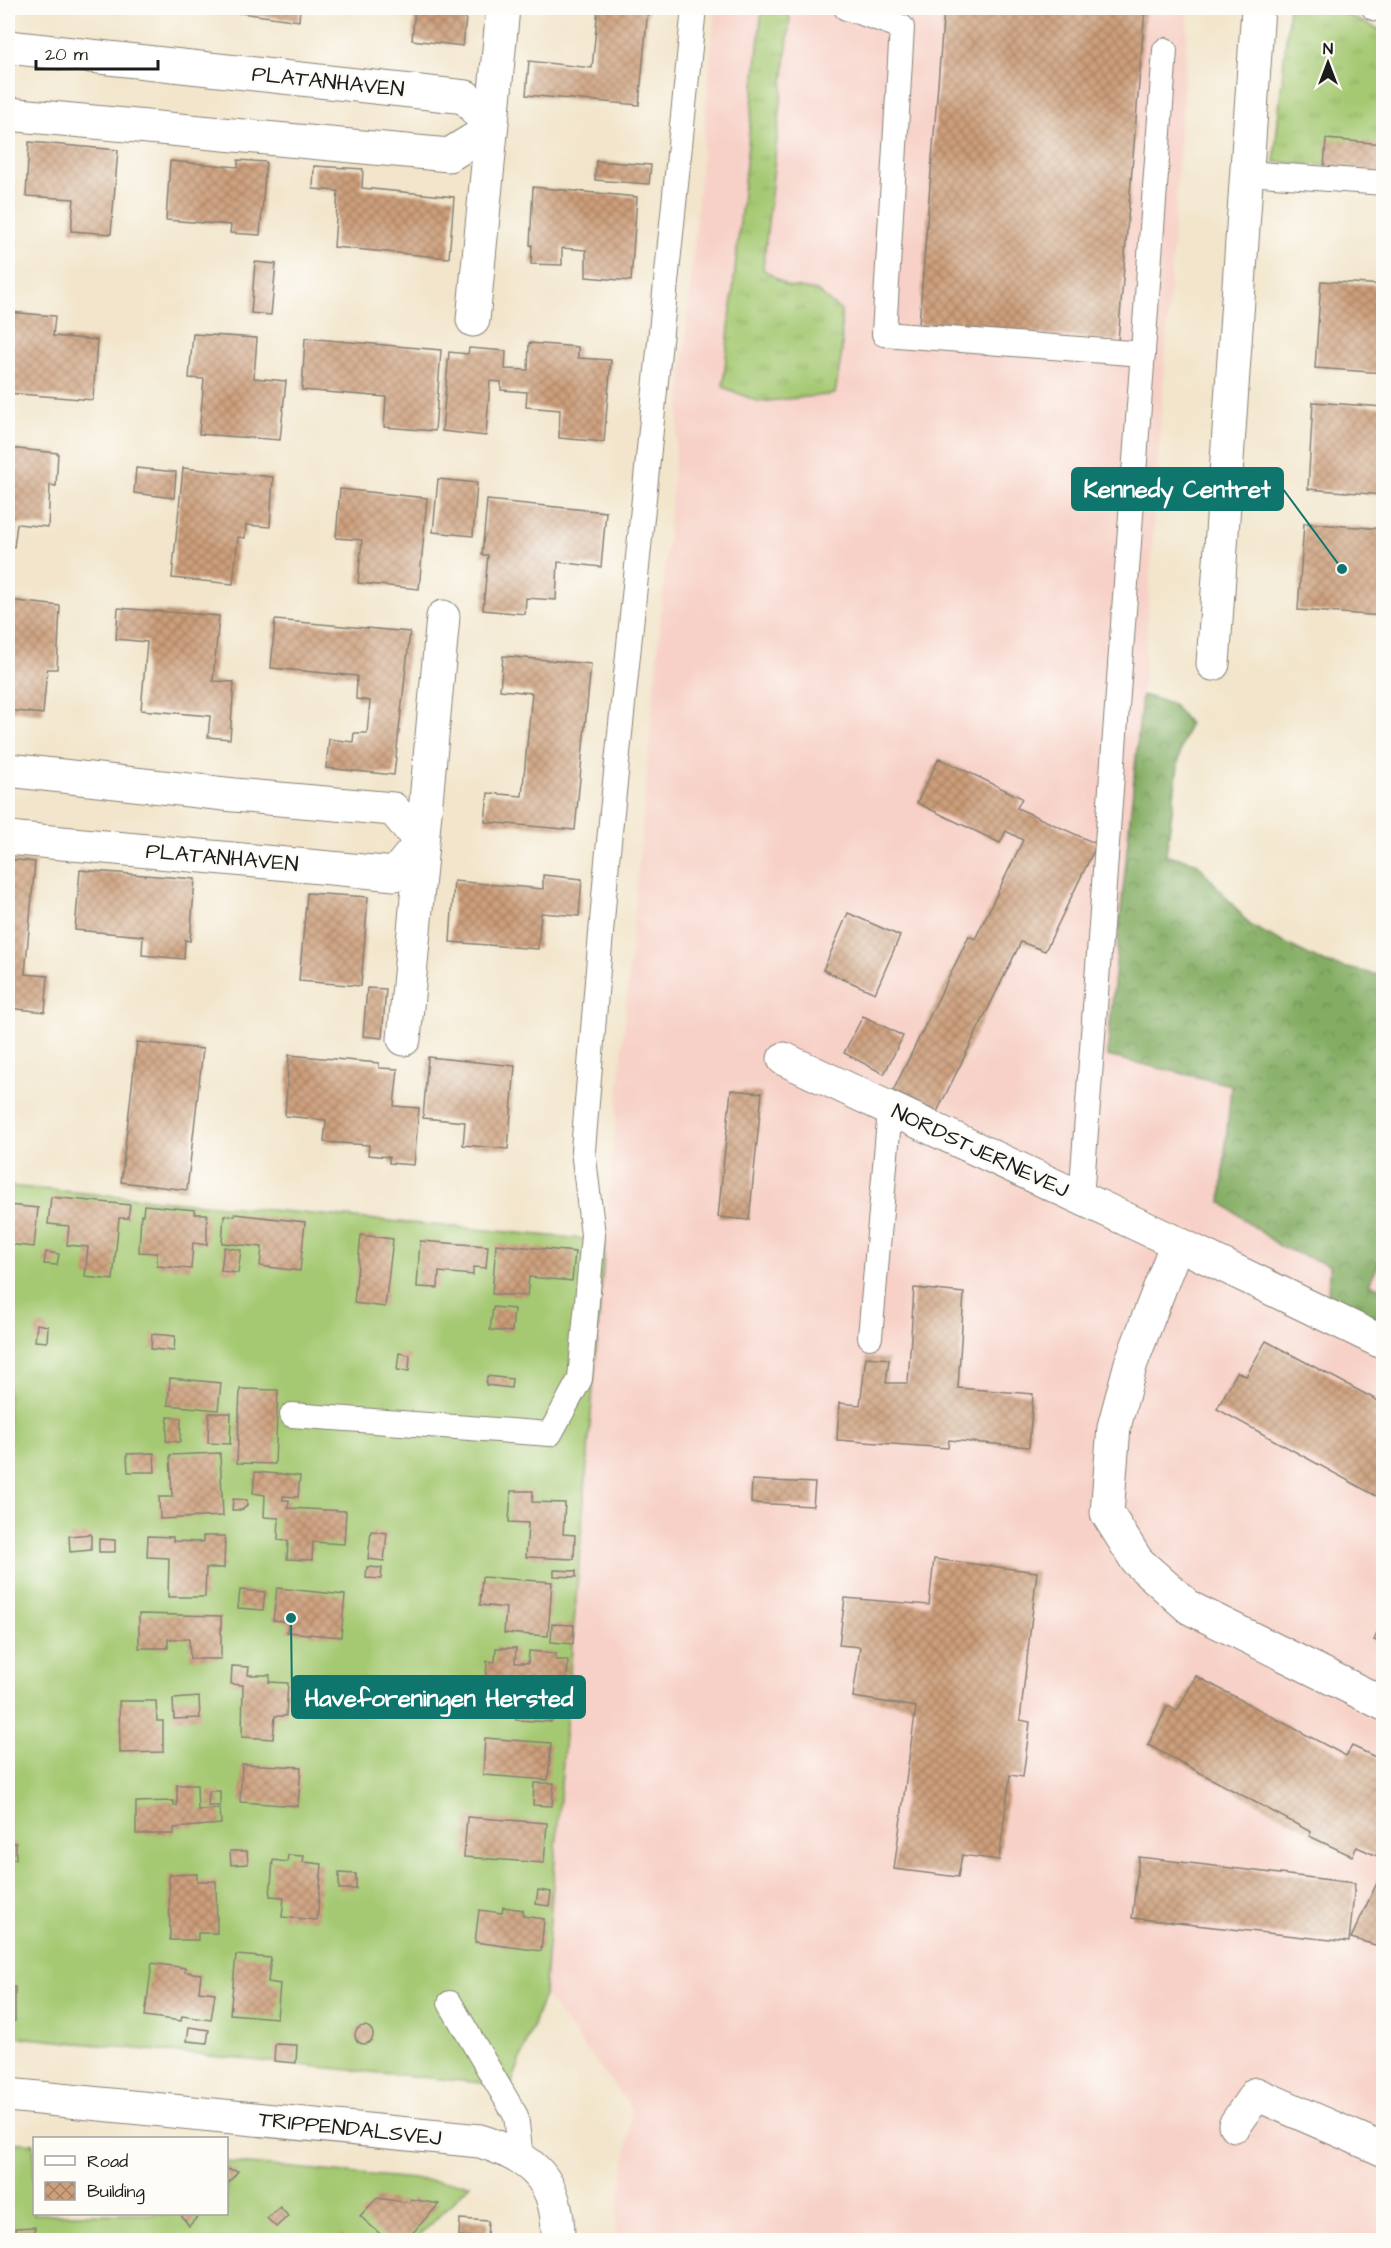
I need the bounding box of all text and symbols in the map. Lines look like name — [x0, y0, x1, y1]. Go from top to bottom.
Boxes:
scale bar — [36, 33, 158, 71]
north arrow — [1298, 33, 1358, 93]
text: N — [1323, 38, 1333, 60]
text: 20 m — [45, 42, 88, 67]
street label: PLATANHAVEN — [250, 59, 406, 105]
callout: Kennedy Centret — [1072, 468, 1283, 510]
text: Kennedy Centret — [1083, 473, 1271, 509]
street label: PLATANHAVEN — [144, 836, 300, 880]
street label: NORDSTJERNEVEJ — [886, 1096, 1074, 1206]
callout: Haveforeningen Hersted — [292, 1676, 585, 1718]
text: Haveforeningen Hersted — [305, 1682, 574, 1717]
street label: TRIPPENDALSVEJ — [257, 2104, 443, 2154]
legend — [33, 2137, 228, 2215]
text: Road — [87, 2149, 128, 2174]
text: Building — [87, 2179, 145, 2205]

